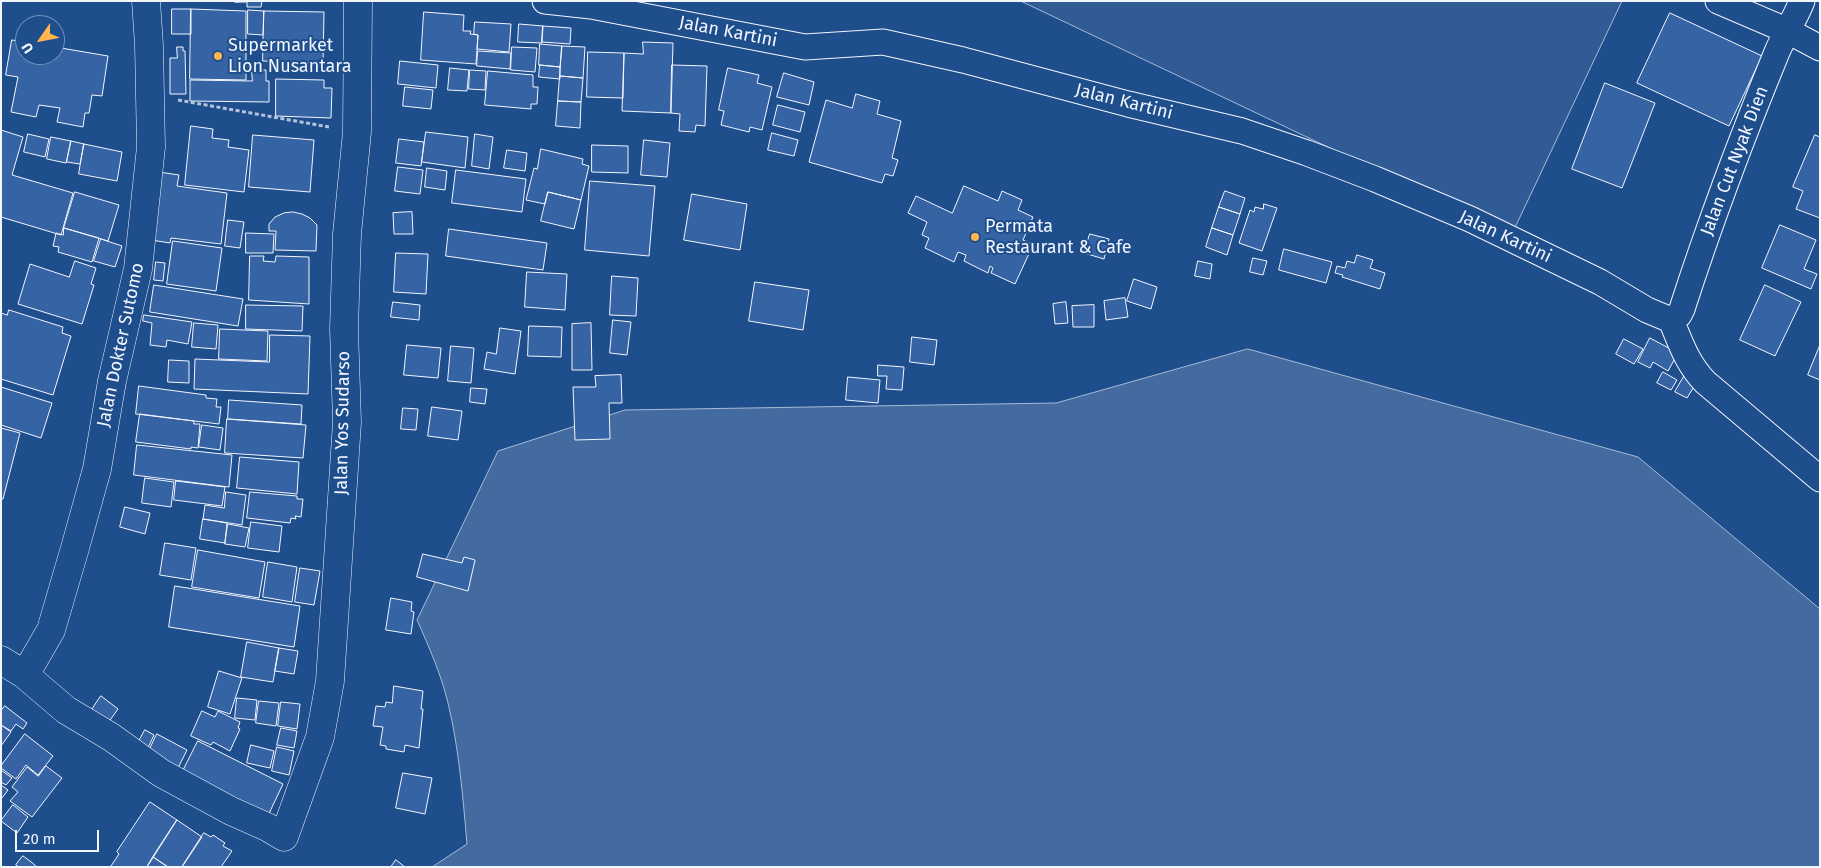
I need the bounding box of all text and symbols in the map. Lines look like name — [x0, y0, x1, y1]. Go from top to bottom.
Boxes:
street label: Jalan Kartini — [677, 12, 779, 52]
north arrow — [15, 15, 65, 65]
place label: Supermarket Lion Nusantara — [228, 35, 351, 78]
text: U — [18, 39, 37, 56]
marker: Supermarket Lion Nusantara — [212, 50, 224, 62]
street label: Jalan Kartini — [1073, 79, 1175, 125]
street label: Jalan Cut Nyak Dien — [1697, 83, 1773, 239]
street label: Jalan Kartini — [1455, 206, 1555, 268]
place label: Permata Restaurant & Cafe — [985, 216, 1132, 258]
marker: Permata Restaurant & Cafe — [969, 231, 981, 243]
street label: Jalan Dokter Sutomo — [93, 261, 149, 429]
street label: Jalan Yos Sudarso — [331, 351, 355, 495]
scale bar — [18, 820, 101, 852]
text: 20 m — [23, 830, 56, 848]

